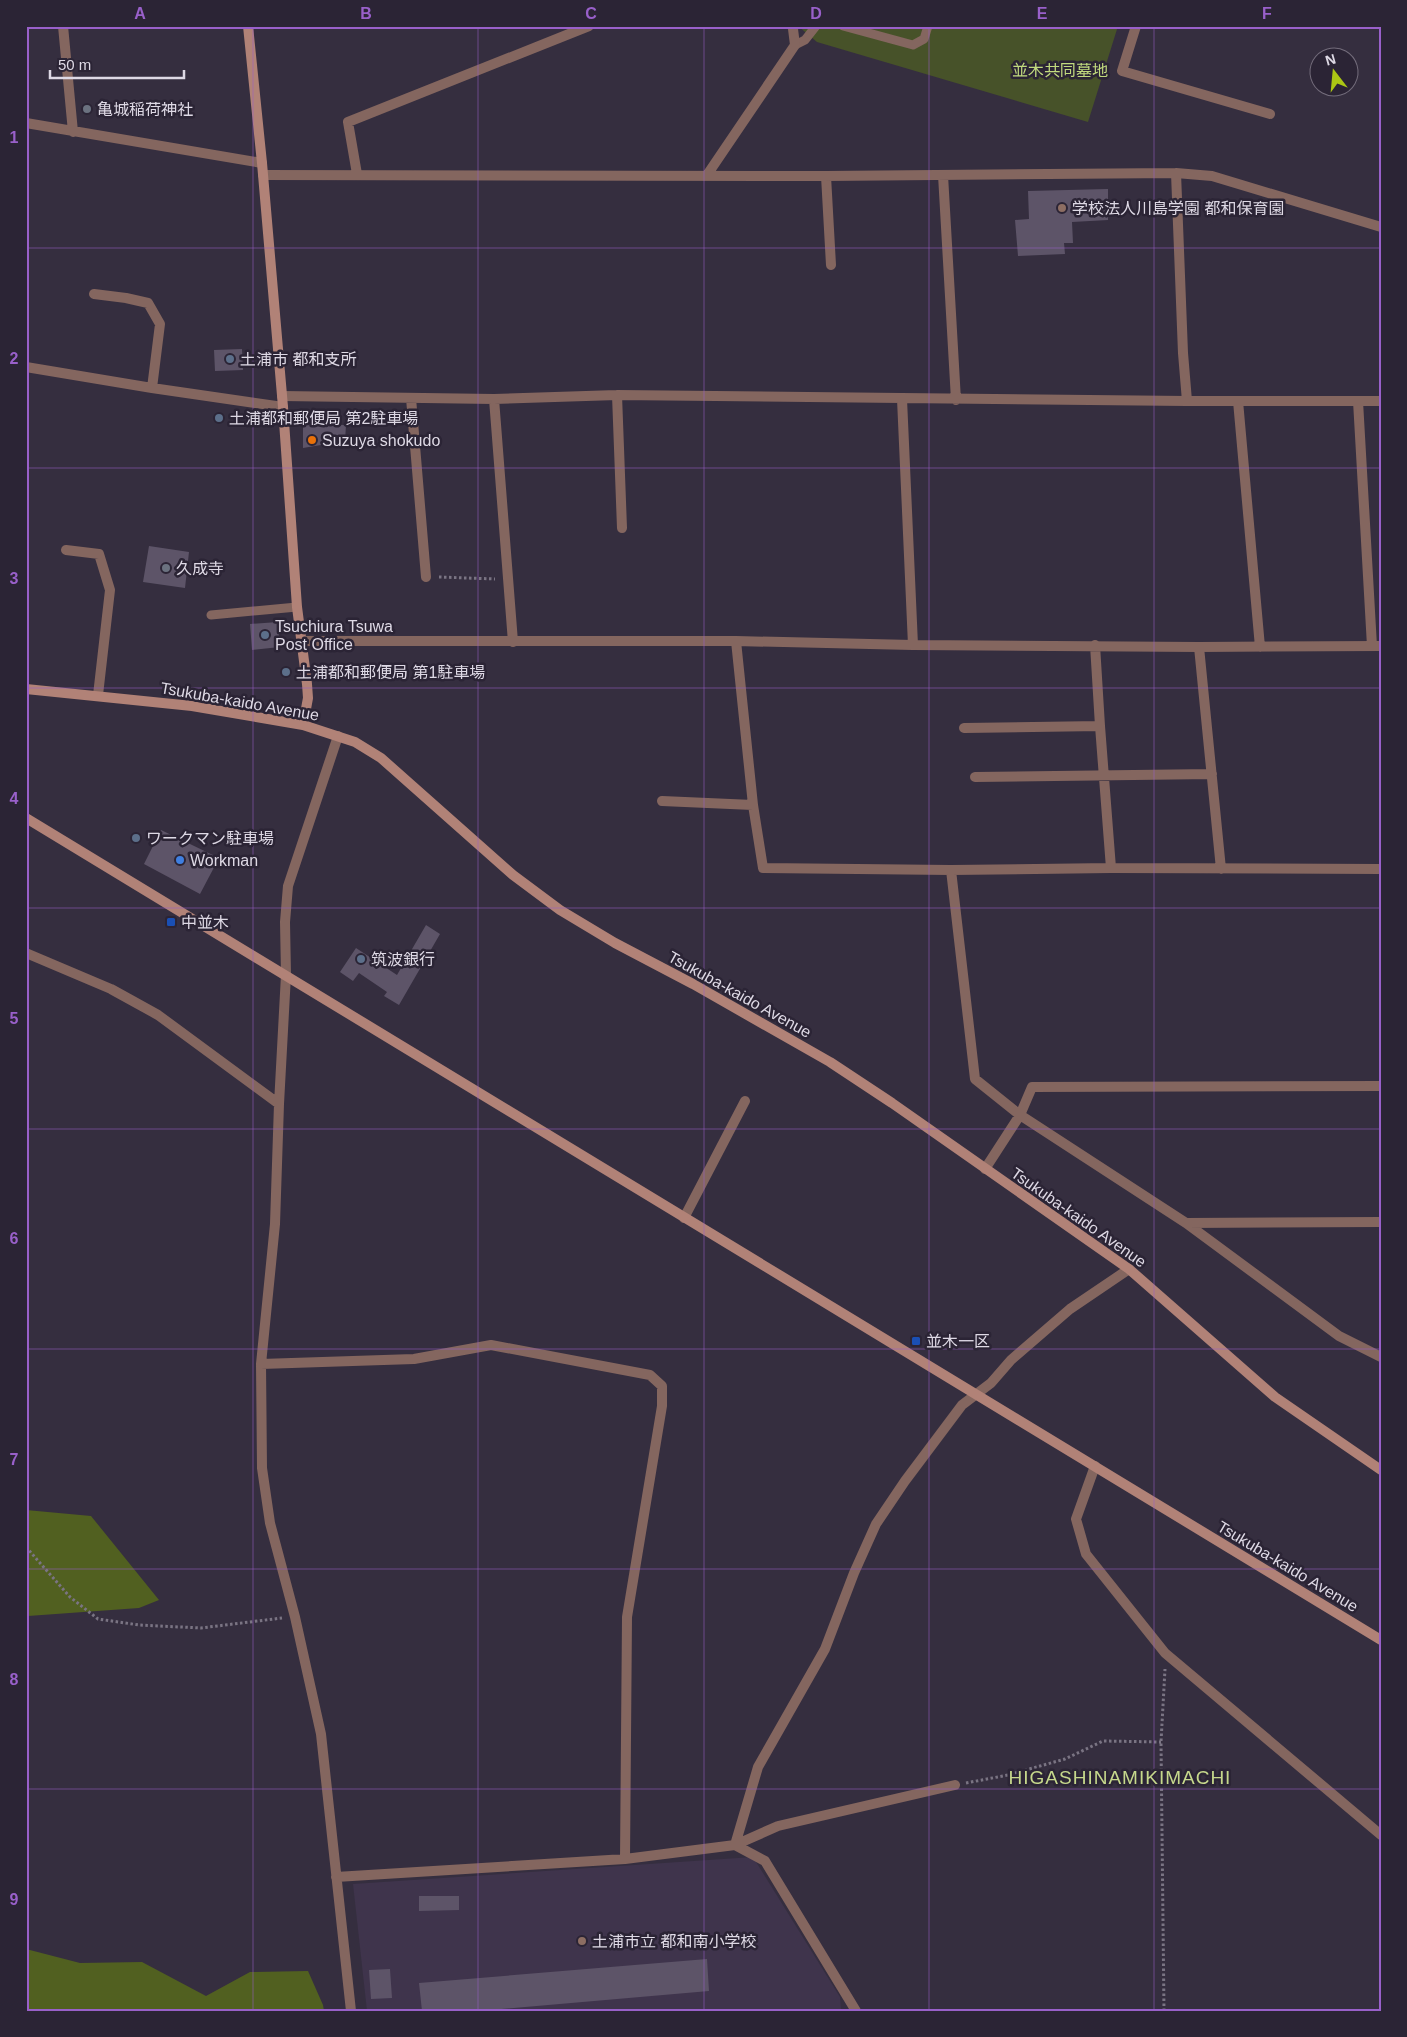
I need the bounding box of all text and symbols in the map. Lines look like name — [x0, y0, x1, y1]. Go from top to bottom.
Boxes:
text: A — [134, 5, 146, 22]
text: B — [360, 5, 372, 22]
text: C — [585, 5, 597, 22]
text: D — [810, 5, 822, 22]
text: E — [1037, 5, 1048, 22]
text: F — [1262, 5, 1272, 22]
scale bar — [50, 48, 184, 80]
north arrow — [1310, 48, 1360, 98]
text: N — [1323, 50, 1337, 69]
text: 50 m — [58, 56, 91, 73]
park label: 並木共同墓地 — [1012, 62, 1108, 79]
place label: 亀城稲荷神社 — [97, 101, 193, 118]
marker: 亀城稲荷神社 — [81, 103, 93, 115]
text: 1 — [10, 129, 19, 146]
place label: 学校法人川島学園 都和保育園 — [1072, 200, 1284, 217]
marker: 学校法人川島学園 都和保育園 — [1056, 202, 1068, 214]
text: 2 — [10, 350, 19, 367]
place label: 土浦市 都和支所 — [240, 351, 356, 368]
marker: 土浦市 都和支所 — [224, 353, 236, 365]
place label: 土浦都和郵便局 第2駐車場 — [229, 410, 418, 427]
marker: 土浦都和郵便局 第2駐車場 — [213, 412, 225, 424]
place label: Suzuya shokudo — [322, 432, 440, 449]
marker: Suzuya shokudo — [306, 434, 318, 446]
place label: 久成寺 — [176, 560, 224, 577]
marker: 久成寺 — [160, 562, 172, 574]
text: 3 — [10, 570, 19, 587]
place label: Tsuchiura Tsuwa Post Office — [275, 618, 393, 653]
marker: Tsuchiura Tsuwa Post Office — [259, 629, 271, 641]
place label: 土浦都和郵便局 第1駐車場 — [296, 664, 485, 681]
marker: 土浦都和郵便局 第1駐車場 — [280, 666, 292, 678]
street label: Tsukuba-kaido Avenue — [159, 679, 321, 724]
text: 4 — [10, 790, 19, 807]
place label: ワークマン駐車場 — [146, 830, 274, 847]
marker: ワークマン駐車場 — [130, 832, 142, 844]
place label: Workman — [190, 852, 258, 869]
marker: Workman — [174, 854, 186, 866]
place label: 中並木 — [181, 914, 229, 931]
marker: 中並木 — [165, 916, 177, 928]
street label: Tsukuba-kaido Avenue — [665, 948, 814, 1041]
place label: 筑波銀行 — [371, 951, 435, 968]
marker: 筑波銀行 — [355, 953, 367, 965]
text: 5 — [10, 1010, 19, 1027]
street label: Tsukuba-kaido Avenue — [1008, 1164, 1149, 1271]
text: 6 — [10, 1230, 19, 1247]
place label: 並木一区 — [926, 1333, 990, 1350]
marker: 並木一区 — [910, 1335, 922, 1347]
text: 7 — [10, 1451, 19, 1468]
street label: Tsukuba-kaido Avenue — [1214, 1518, 1361, 1615]
text: 8 — [10, 1671, 19, 1688]
district label: HIGASHINAMIKIMACHI — [1009, 1767, 1231, 1788]
text: 9 — [10, 1891, 19, 1908]
place label: 土浦市立 都和南小学校 — [592, 1933, 756, 1950]
marker: 土浦市立 都和南小学校 — [576, 1935, 588, 1947]

